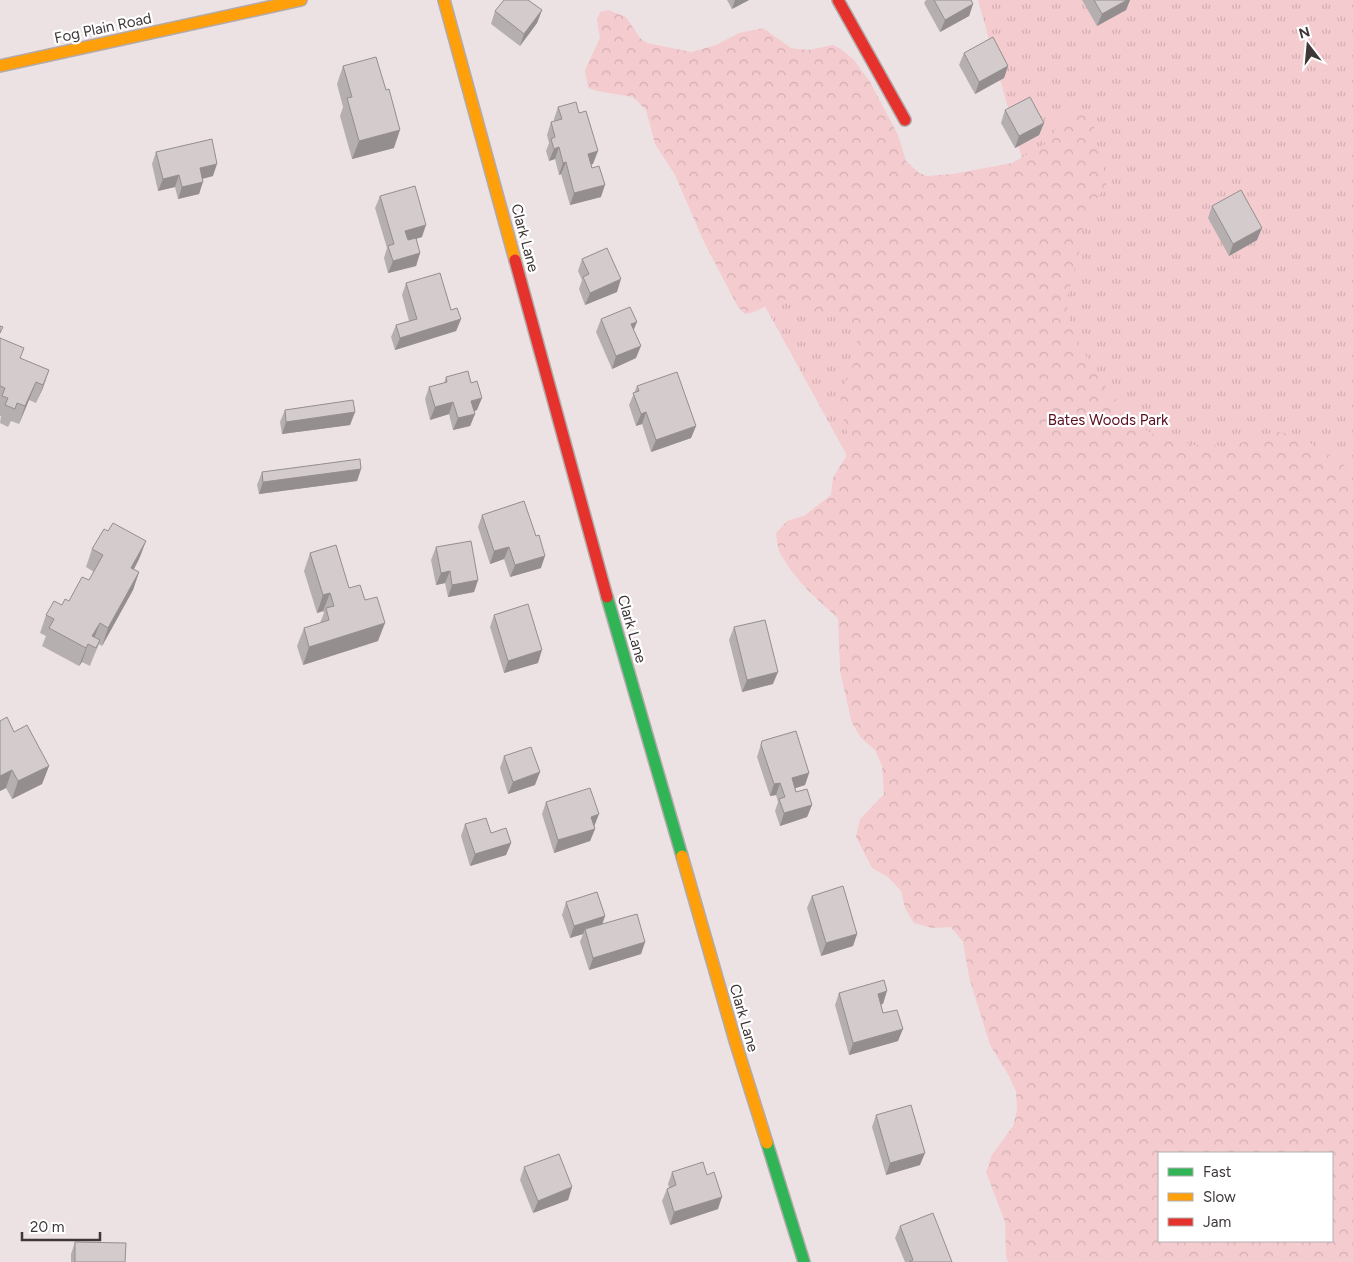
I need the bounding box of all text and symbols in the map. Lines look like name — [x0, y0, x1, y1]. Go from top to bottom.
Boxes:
street label: Fog Plain Road — [53, 9, 153, 47]
north arrow — [1283, 20, 1333, 70]
text: N — [1297, 23, 1312, 43]
street label: Clark Lane — [507, 202, 543, 274]
park label: Bates Woods Park — [1048, 411, 1169, 429]
street label: Clark Lane — [614, 593, 650, 665]
street label: Clark Lane — [726, 982, 762, 1054]
legend — [1158, 1152, 1333, 1242]
text: Fast — [1203, 1163, 1232, 1181]
text: Slow — [1203, 1188, 1236, 1206]
scale bar — [22, 1210, 100, 1242]
text: Jam — [1203, 1213, 1231, 1231]
text: 20 m — [30, 1218, 64, 1236]

